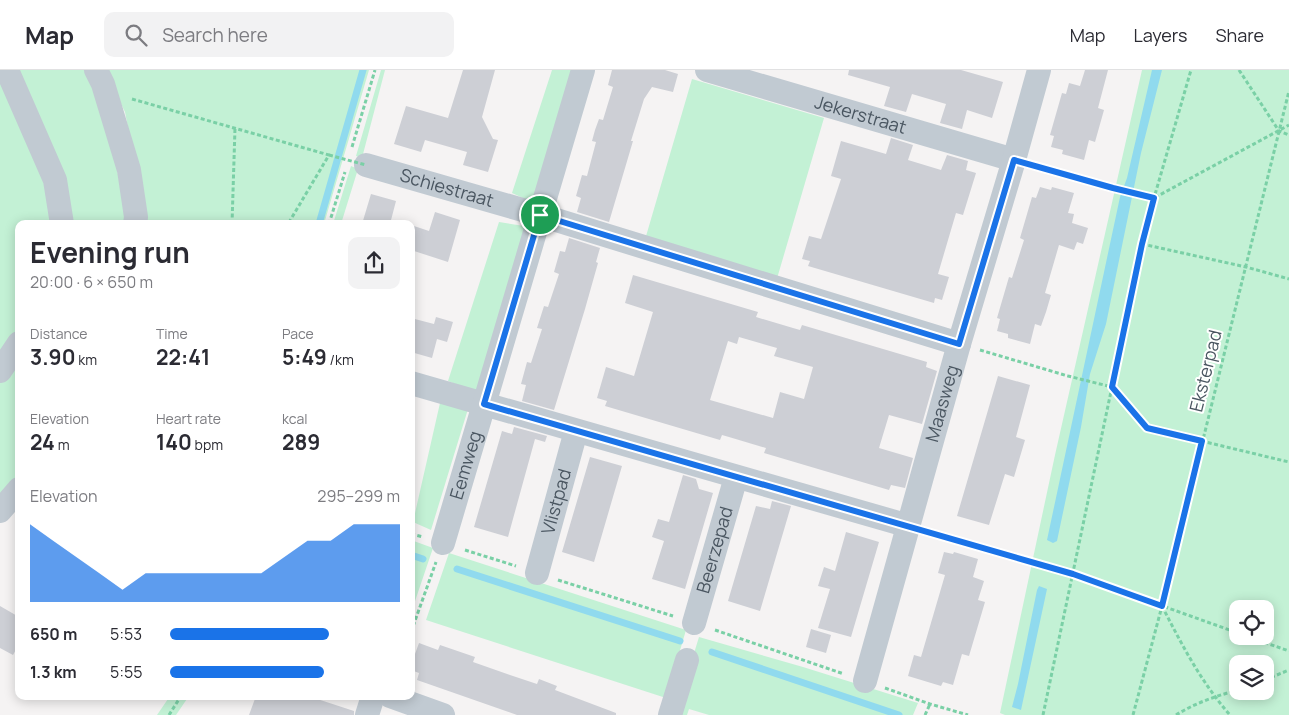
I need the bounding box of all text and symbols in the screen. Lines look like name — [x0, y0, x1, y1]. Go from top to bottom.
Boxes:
search box — [104, 12, 454, 57]
text: Map — [25, 18, 74, 51]
icon: search — [122, 21, 150, 49]
text: Search here — [162, 22, 268, 48]
text: Map — [1070, 23, 1105, 47]
text: Layers — [1133, 23, 1187, 47]
text: Share — [1215, 23, 1264, 47]
street label: Jekerstraat — [812, 89, 909, 139]
street label: Schiestraat — [397, 162, 497, 212]
pin — [519, 194, 561, 236]
icon: arrive — [526, 201, 554, 229]
text: Evening run — [30, 233, 190, 271]
button: share — [348, 237, 400, 289]
text: 20:00 · 6 × 650 m — [30, 271, 153, 293]
text: Distance — [30, 324, 87, 343]
text: Time — [156, 324, 188, 343]
text: Pace — [282, 324, 314, 343]
street label: Eksterpad — [1183, 327, 1227, 414]
text: 3.90 — [30, 343, 75, 371]
text: 22:41 — [156, 343, 210, 371]
text: 5:49 — [282, 343, 327, 371]
text: km — [75, 350, 97, 369]
text: /km — [327, 350, 354, 369]
street label: Maasweg — [919, 362, 964, 445]
text: Elevation — [30, 409, 89, 428]
text: Heart rate — [156, 409, 221, 428]
text: kcal — [282, 409, 308, 428]
text: 24 — [30, 428, 55, 456]
text: 140 — [156, 428, 192, 456]
text: 289 — [282, 428, 320, 456]
street label: Eemweg — [444, 428, 487, 502]
text: m — [55, 435, 70, 454]
text: bpm — [192, 435, 223, 454]
street label: Vlistpad — [535, 466, 576, 537]
text: Elevation — [30, 485, 98, 507]
text: 295–299 m — [317, 485, 400, 507]
street label: Beerzepad — [690, 504, 738, 596]
map controls — [1229, 600, 1274, 700]
button: locate — [1229, 600, 1274, 645]
text: 650 m — [30, 623, 77, 645]
text: 5:53 — [110, 623, 142, 645]
button: layers — [1229, 655, 1274, 700]
text: 1.3 km — [30, 661, 77, 683]
text: 5:55 — [110, 661, 143, 683]

